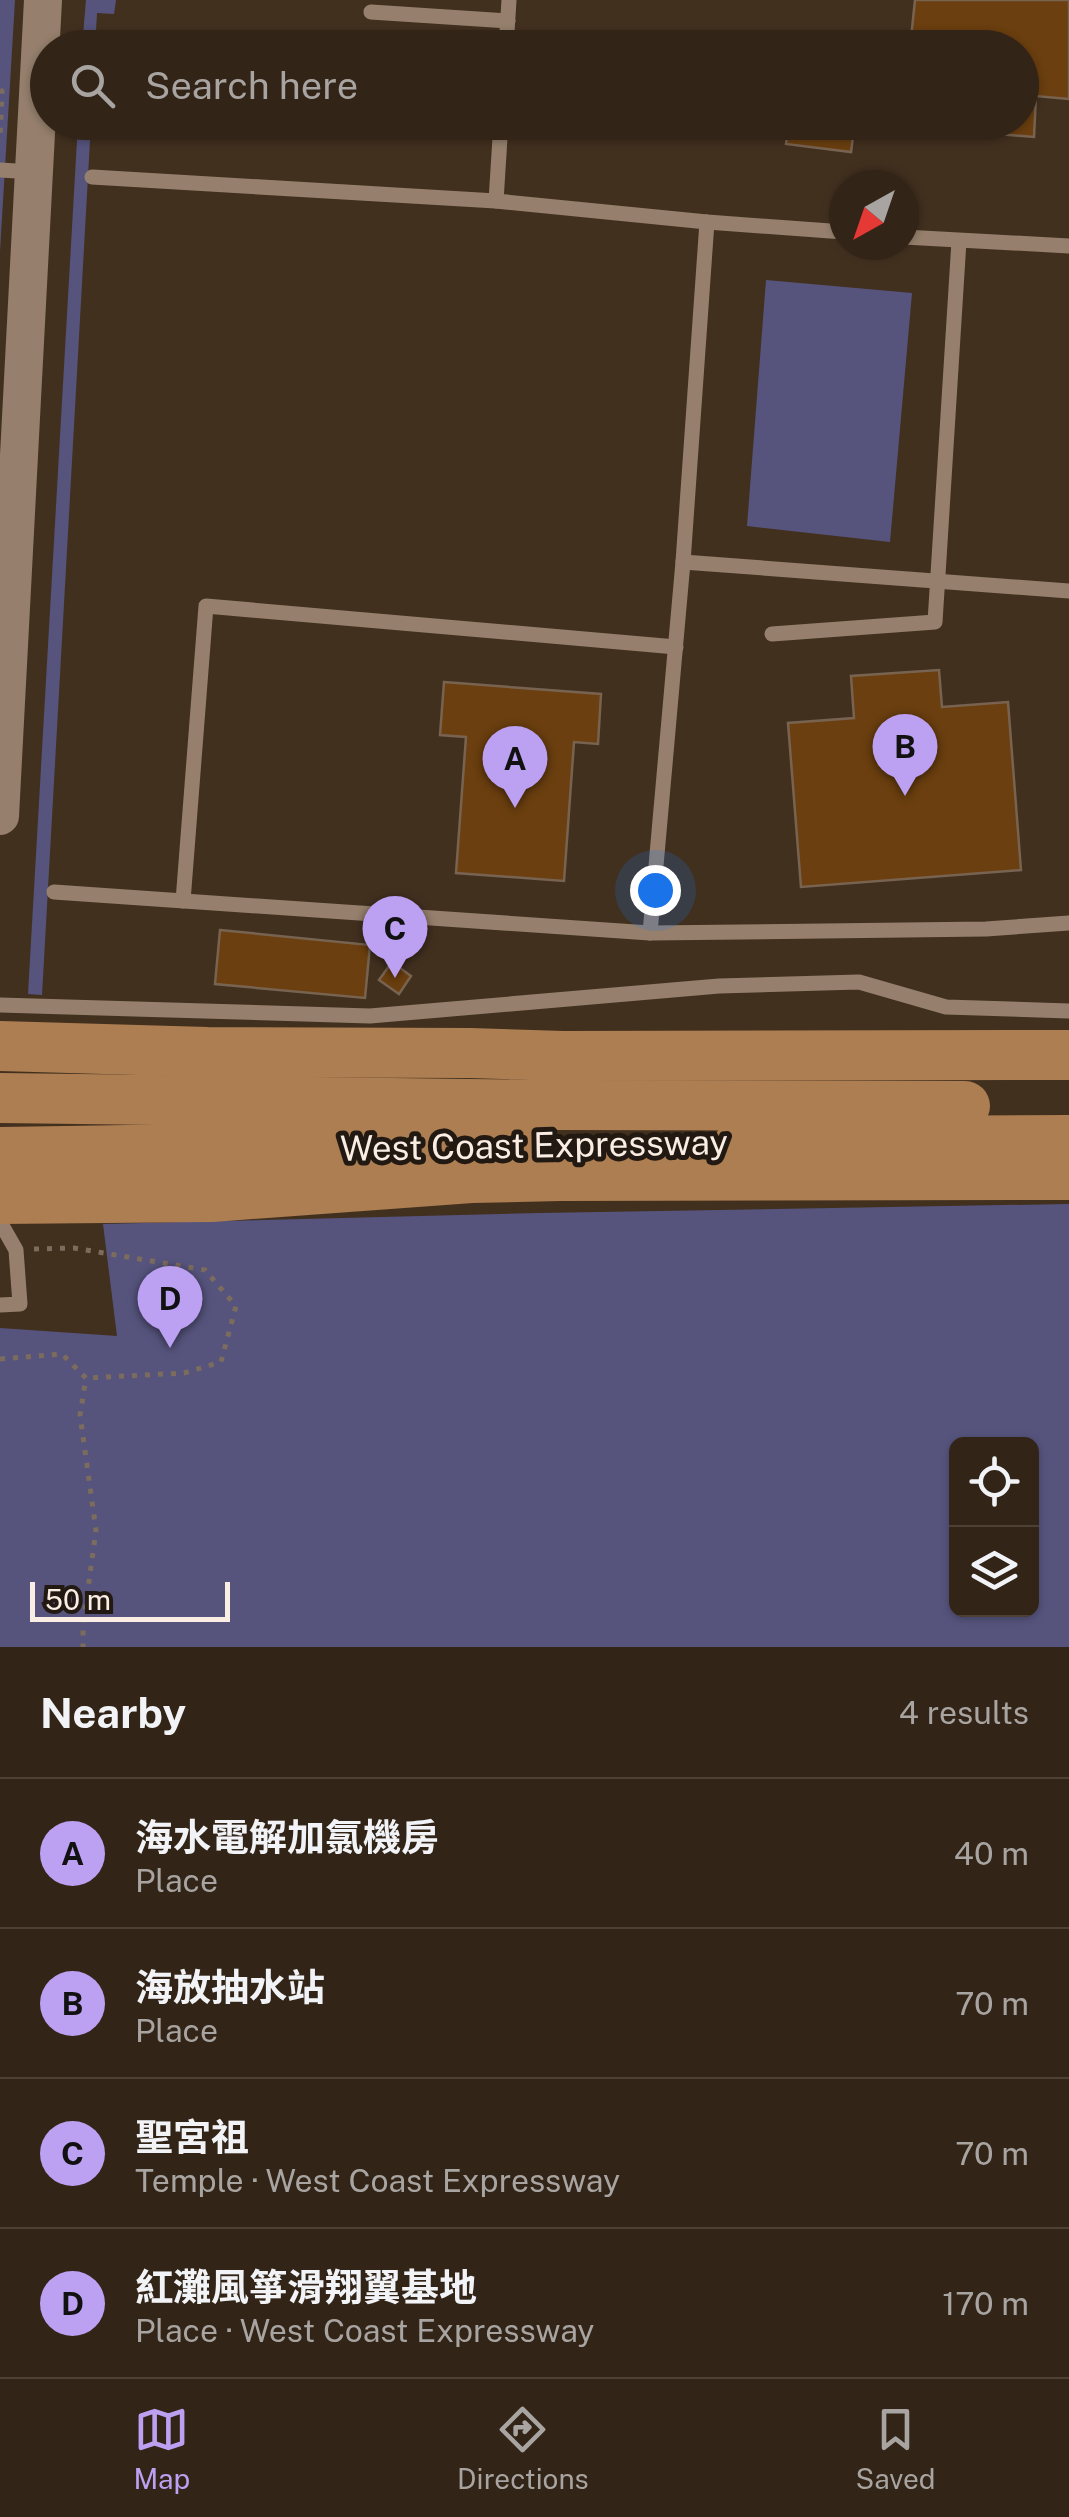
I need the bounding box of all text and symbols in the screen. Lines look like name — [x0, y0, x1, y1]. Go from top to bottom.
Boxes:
search box — [30, 30, 1039, 140]
icon: search — [65, 58, 120, 113]
text: Search here — [145, 63, 358, 108]
north arrow — [829, 170, 919, 260]
pin: B — [872, 714, 938, 796]
pin: A — [482, 726, 548, 808]
your location — [630, 865, 681, 916]
pin: C — [362, 896, 428, 978]
street label: West Coast Expressway — [340, 1121, 728, 1169]
pin: D — [138, 1266, 202, 1348]
map controls — [949, 1437, 1039, 1617]
button: locate — [949, 1437, 1039, 1527]
button: layers — [949, 1527, 1039, 1617]
scale bar — [30, 1577, 230, 1622]
text: 50 m — [45, 1583, 111, 1616]
text: Nearby — [40, 1688, 186, 1737]
text: 4 results — [899, 1694, 1029, 1731]
text: 海水電解加氯機房 — [135, 1815, 439, 1860]
text: A — [61, 1835, 84, 1872]
text: 40 m — [954, 1835, 1029, 1872]
text: Place — [135, 1862, 218, 1899]
text: 海放抽水站 — [135, 1965, 325, 2010]
text: B — [62, 1985, 83, 2022]
text: 70 m — [955, 1985, 1029, 2022]
text: Place — [135, 2012, 218, 2049]
text: 聖宮祖 — [135, 2115, 249, 2160]
text: C — [61, 2135, 84, 2172]
text: 70 m — [955, 2135, 1029, 2172]
text: Temple · West Coast Expressway — [135, 2162, 620, 2199]
text: 紅灘風箏滑翔翼基地 — [135, 2265, 477, 2310]
text: D — [61, 2285, 84, 2322]
text: 170 m — [942, 2285, 1029, 2322]
text: Place · West Coast Expressway — [135, 2312, 594, 2349]
tab: Map — [133, 2402, 190, 2495]
tab: Directions — [457, 2402, 589, 2495]
tab: Saved — [855, 2402, 936, 2495]

